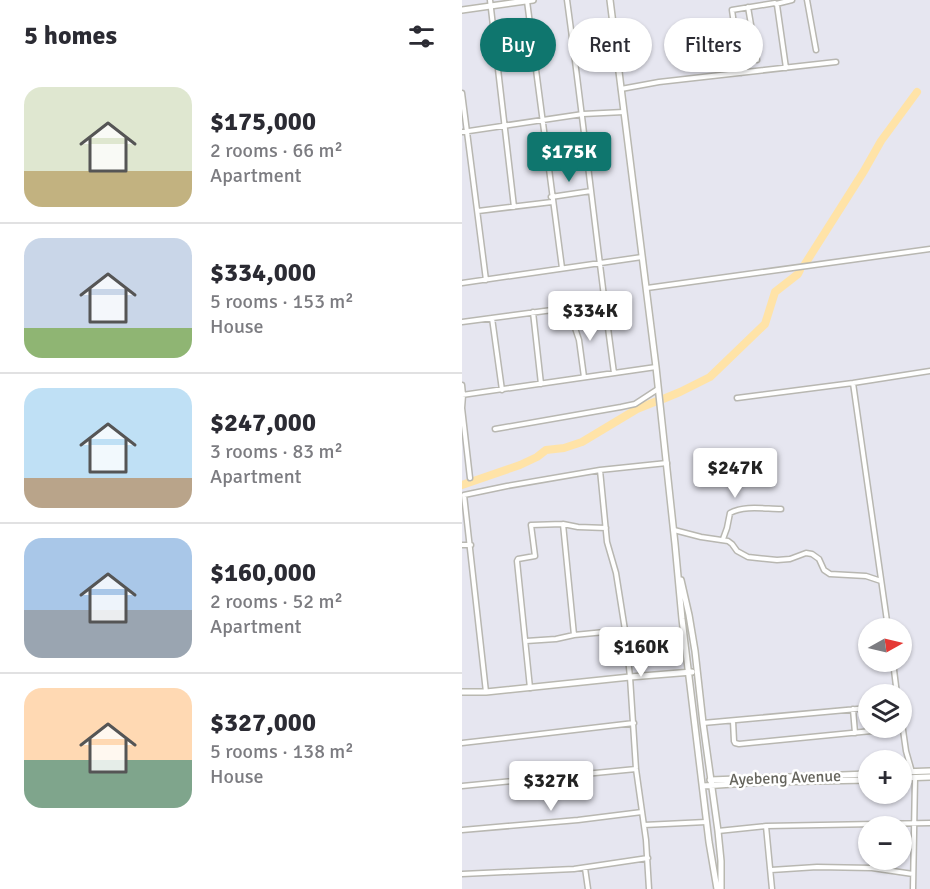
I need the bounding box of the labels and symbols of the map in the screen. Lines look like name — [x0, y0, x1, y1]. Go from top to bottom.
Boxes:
pin: $175K — [527, 132, 611, 183]
pin: $334K — [548, 291, 632, 342]
pin: $247K — [693, 448, 777, 499]
north arrow — [858, 618, 912, 672]
pin: $160K — [599, 627, 683, 678]
pin: $327K — [509, 761, 593, 812]
street label: Ayebeng Avenue — [729, 766, 841, 790]

